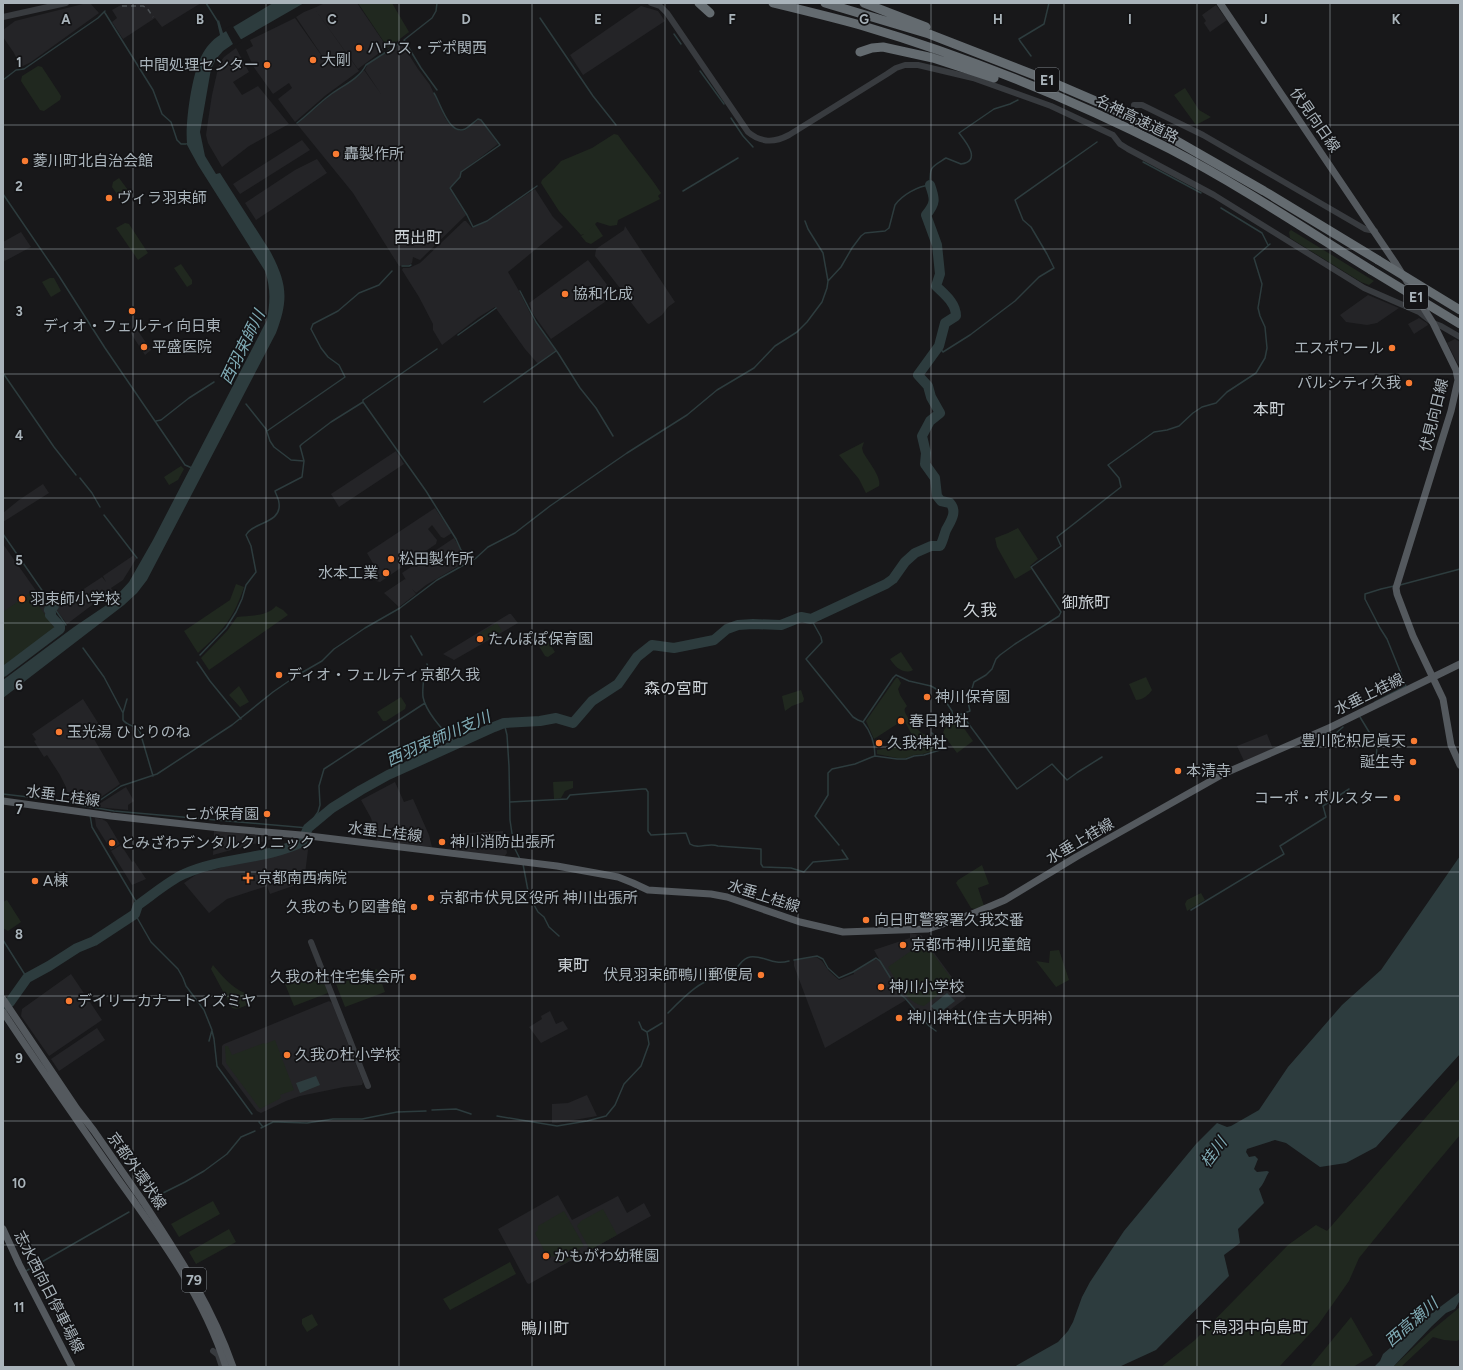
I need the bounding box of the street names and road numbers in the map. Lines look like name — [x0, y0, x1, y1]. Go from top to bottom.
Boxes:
road number: E1 — [1035, 68, 1059, 92]
street label: 伏見向日線 — [1286, 84, 1344, 156]
street label: 名神高速道路 — [1093, 91, 1181, 147]
road number: E1 — [1404, 285, 1428, 309]
street label: 伏見向日線 — [1416, 376, 1452, 454]
street label: 水垂上桂線 — [1331, 669, 1407, 719]
street label: 水垂上桂線 — [25, 782, 101, 810]
street label: 水垂上桂線 — [1043, 814, 1117, 868]
street label: 水垂上桂線 — [347, 818, 423, 846]
street label: 水垂上桂線 — [726, 876, 802, 916]
street label: 京都外環状線 — [104, 1129, 170, 1213]
street label: 志水西向日停車場線 — [10, 1228, 88, 1356]
road number: 79 — [182, 1268, 206, 1292]

